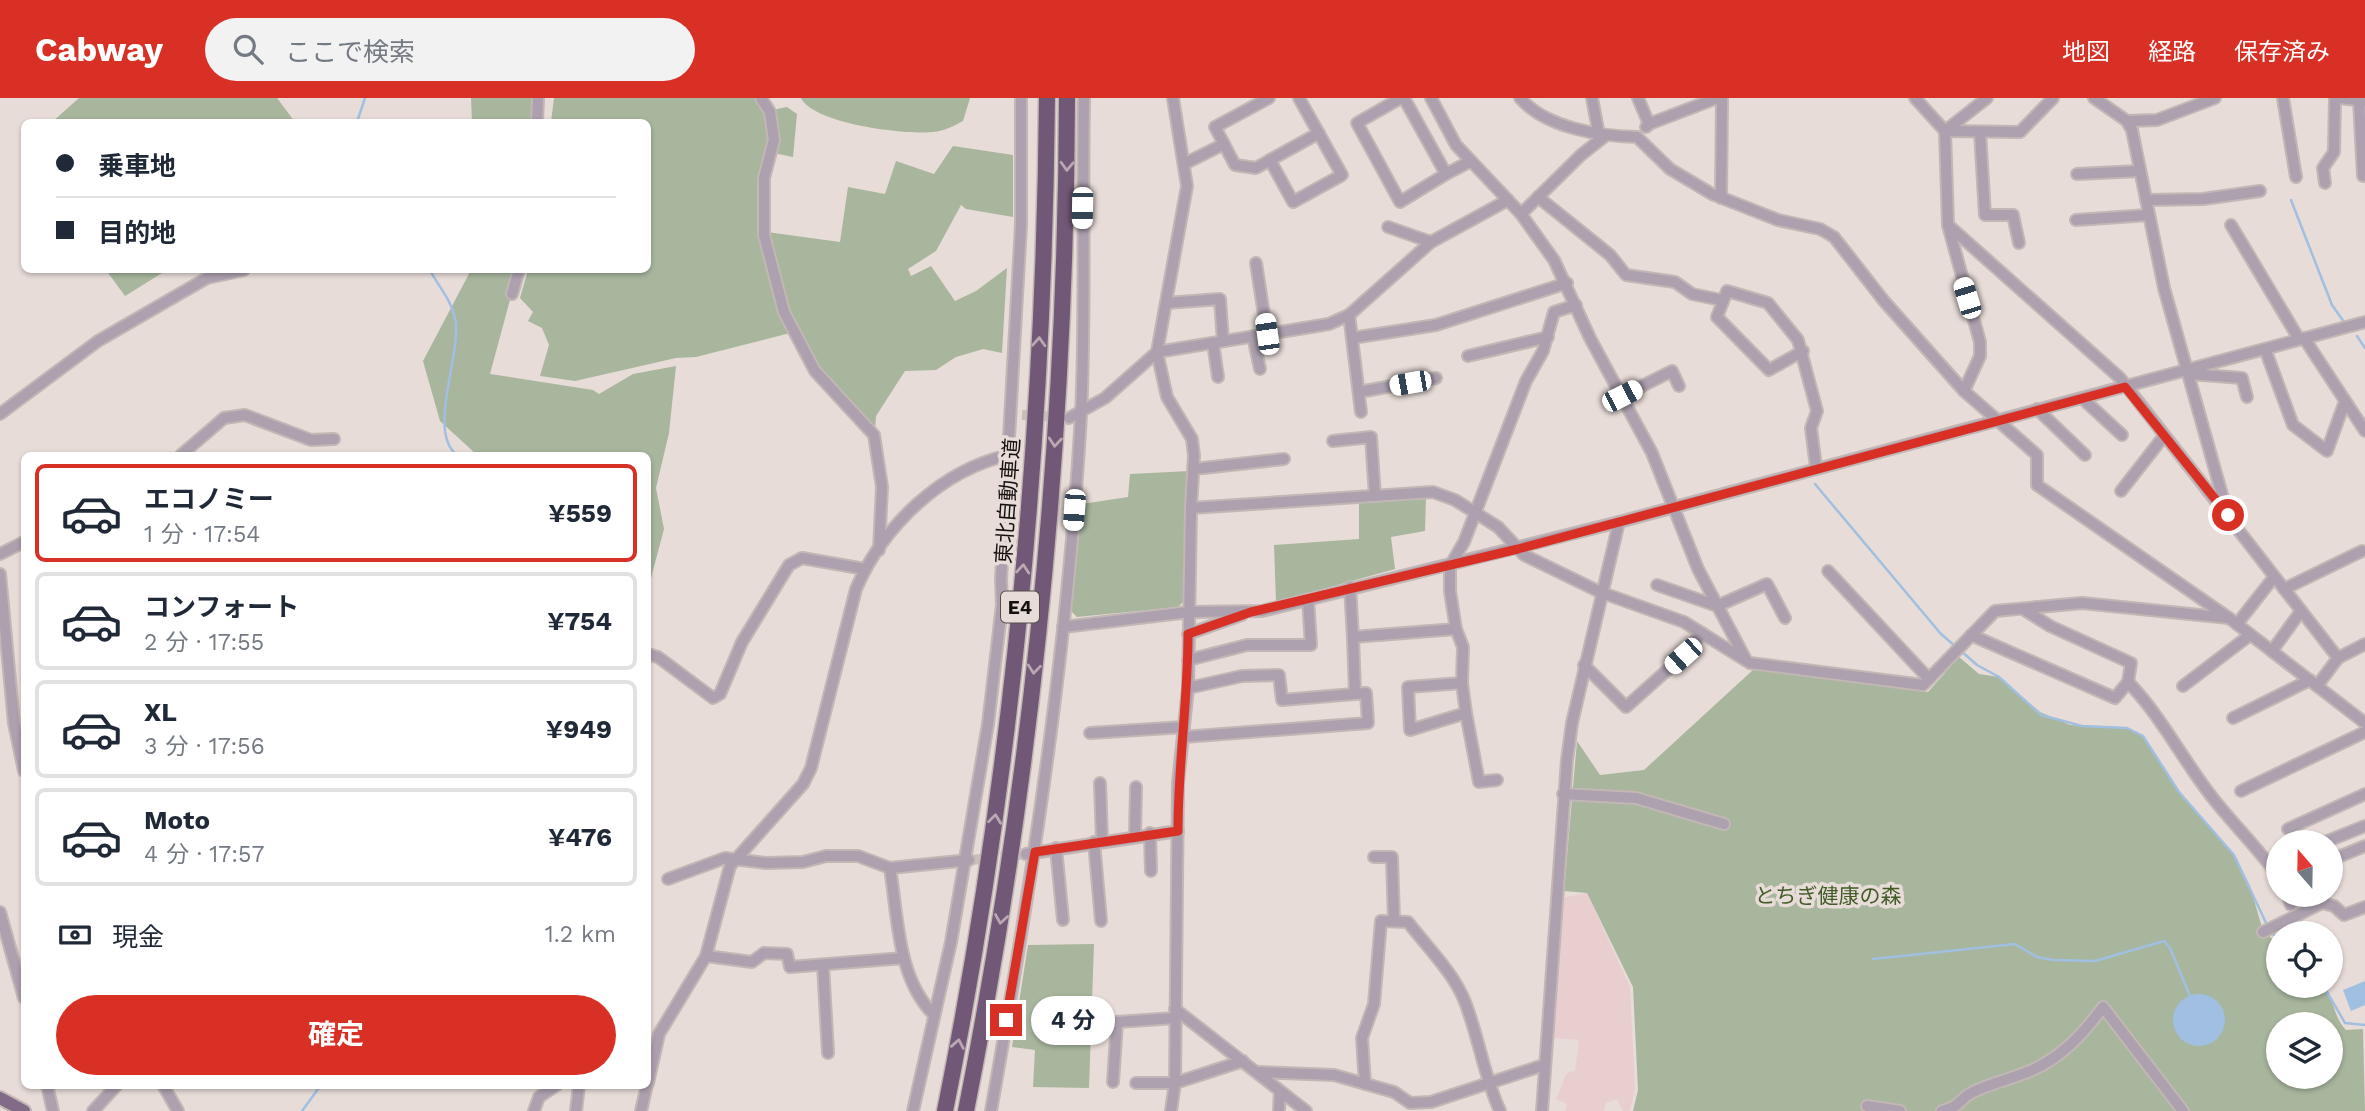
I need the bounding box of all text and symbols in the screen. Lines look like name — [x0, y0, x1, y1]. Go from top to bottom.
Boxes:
search box — [205, 18, 695, 81]
text: Cabway — [35, 30, 163, 69]
icon: search — [229, 30, 267, 68]
text: ここで検索 — [285, 37, 415, 67]
text: 地図 — [2062, 38, 2110, 66]
text: 経路 — [2148, 38, 2196, 66]
text: 保存済み — [2234, 38, 2330, 66]
text: 乗車地 — [98, 151, 176, 181]
one-way arrow — [1059, 161, 1074, 172]
car — [1072, 187, 1093, 229]
text: 目的地 — [98, 218, 176, 248]
car — [1951, 275, 1984, 321]
car — [1254, 312, 1281, 356]
one-way arrow — [1032, 336, 1047, 347]
car — [1388, 369, 1433, 397]
car — [1599, 377, 1646, 415]
street label: 東北自動車道 — [991, 437, 1024, 565]
one-way arrow — [1048, 437, 1063, 448]
icon: car — [60, 482, 123, 545]
text: エコノミー — [144, 484, 274, 514]
car — [1063, 488, 1086, 532]
text: ¥559 — [548, 498, 612, 528]
route start — [2212, 499, 2244, 531]
text: 1 分 · 17:54 — [144, 521, 260, 548]
one-way arrow — [1015, 563, 1030, 574]
icon: car — [60, 590, 123, 653]
text: コンフォート — [144, 592, 299, 622]
road number: E4 — [1001, 592, 1039, 622]
text: ¥754 — [547, 606, 612, 636]
text: 2 分 · 17:55 — [144, 629, 264, 656]
car — [1661, 634, 1706, 678]
one-way arrow — [1027, 664, 1042, 675]
text: XL — [144, 697, 177, 727]
icon: car — [60, 698, 123, 761]
text: ¥949 — [546, 714, 612, 744]
text: 3 分 · 17:56 — [144, 733, 265, 760]
text: Moto — [144, 805, 210, 835]
icon: car — [60, 806, 123, 869]
one-way arrow — [987, 814, 1002, 825]
text: ¥476 — [548, 822, 612, 852]
north arrow — [2266, 830, 2343, 906]
map controls — [2266, 830, 2343, 1089]
text: 4 分 · 17:57 — [144, 841, 264, 868]
park label: とちぎ健康の森 — [1755, 883, 1902, 908]
one-way arrow — [994, 913, 1009, 925]
icon: cash — [56, 916, 94, 954]
text: 1.2 km — [545, 921, 616, 948]
button: locate — [2266, 921, 2343, 998]
text: 現金 — [112, 922, 164, 952]
button: 確定 — [56, 995, 616, 1075]
callout: 4 分 — [1030, 996, 1114, 1044]
route end — [990, 1004, 1022, 1036]
text: 4 分 — [1051, 1007, 1095, 1034]
button: layers — [2266, 1012, 2343, 1089]
one-way arrow — [950, 1038, 965, 1050]

